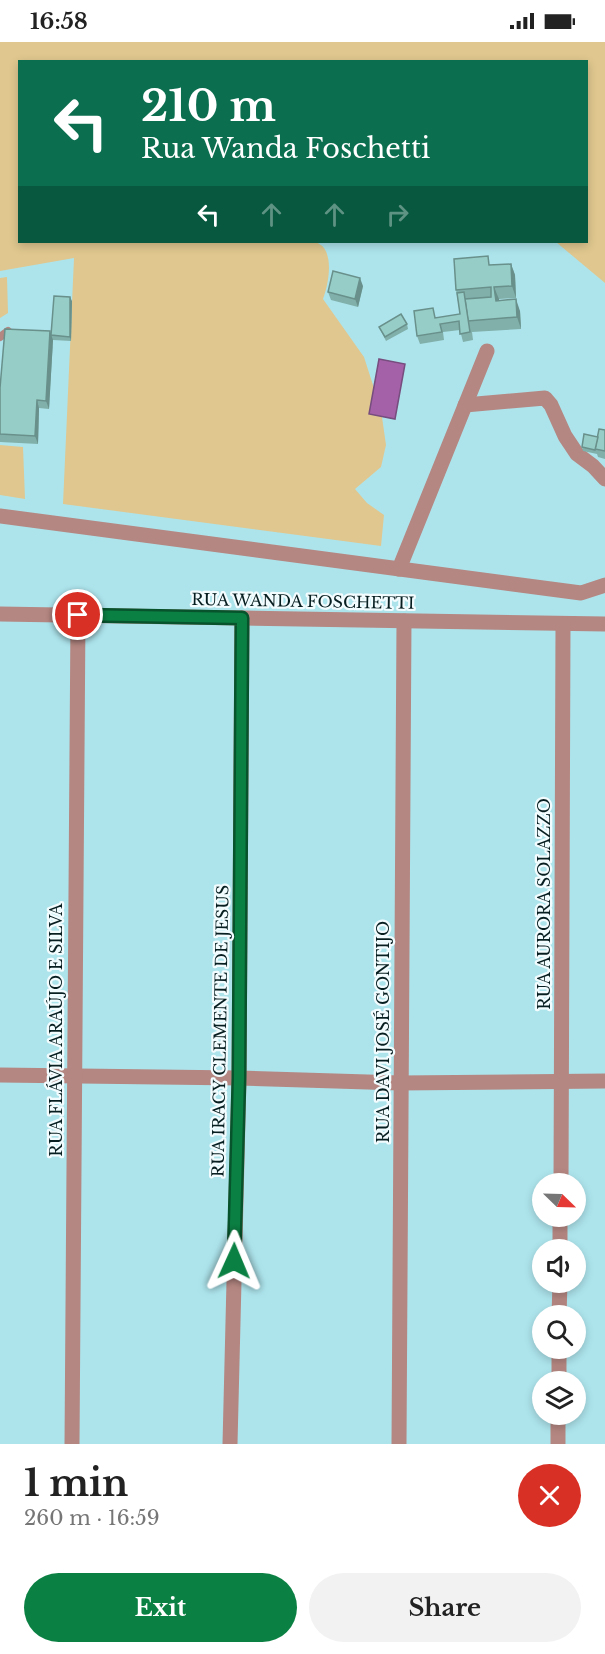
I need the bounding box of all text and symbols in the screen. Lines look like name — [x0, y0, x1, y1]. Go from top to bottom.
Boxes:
text: 16:58 — [30, 8, 88, 35]
text: 210 m — [141, 80, 276, 132]
icon: left — [42, 84, 120, 162]
text: Rua Wanda Foschetti — [141, 132, 430, 165]
icon: left — [192, 198, 225, 231]
icon: ahead — [255, 198, 288, 231]
icon: ahead — [318, 198, 351, 231]
icon: right — [381, 198, 414, 231]
pin — [52, 589, 103, 640]
street label: RUA WANDA FOSCHETTI — [191, 589, 415, 613]
icon: arrive — [61, 598, 94, 631]
street label: RUA AURORA SOLAZZO — [534, 798, 554, 1010]
street label: RUA IRACY CLEMENTE DE JESUS — [207, 885, 233, 1177]
street label: RUA FLÁVIA ARAÚJO E SILVA — [46, 903, 66, 1157]
street label: RUA DAVI JOSÉ GONTIJO — [373, 921, 393, 1143]
north arrow — [532, 1173, 586, 1227]
map controls — [532, 1173, 586, 1425]
position arrow — [202, 1229, 266, 1293]
button: sound — [532, 1239, 586, 1293]
button: search — [532, 1305, 586, 1359]
button: layers — [532, 1371, 586, 1425]
text: 1 min — [24, 1461, 128, 1506]
button: close — [518, 1464, 581, 1527]
text: 260 m · 16:59 — [24, 1506, 160, 1530]
button: Exit — [24, 1573, 297, 1642]
button: Share — [309, 1573, 581, 1642]

